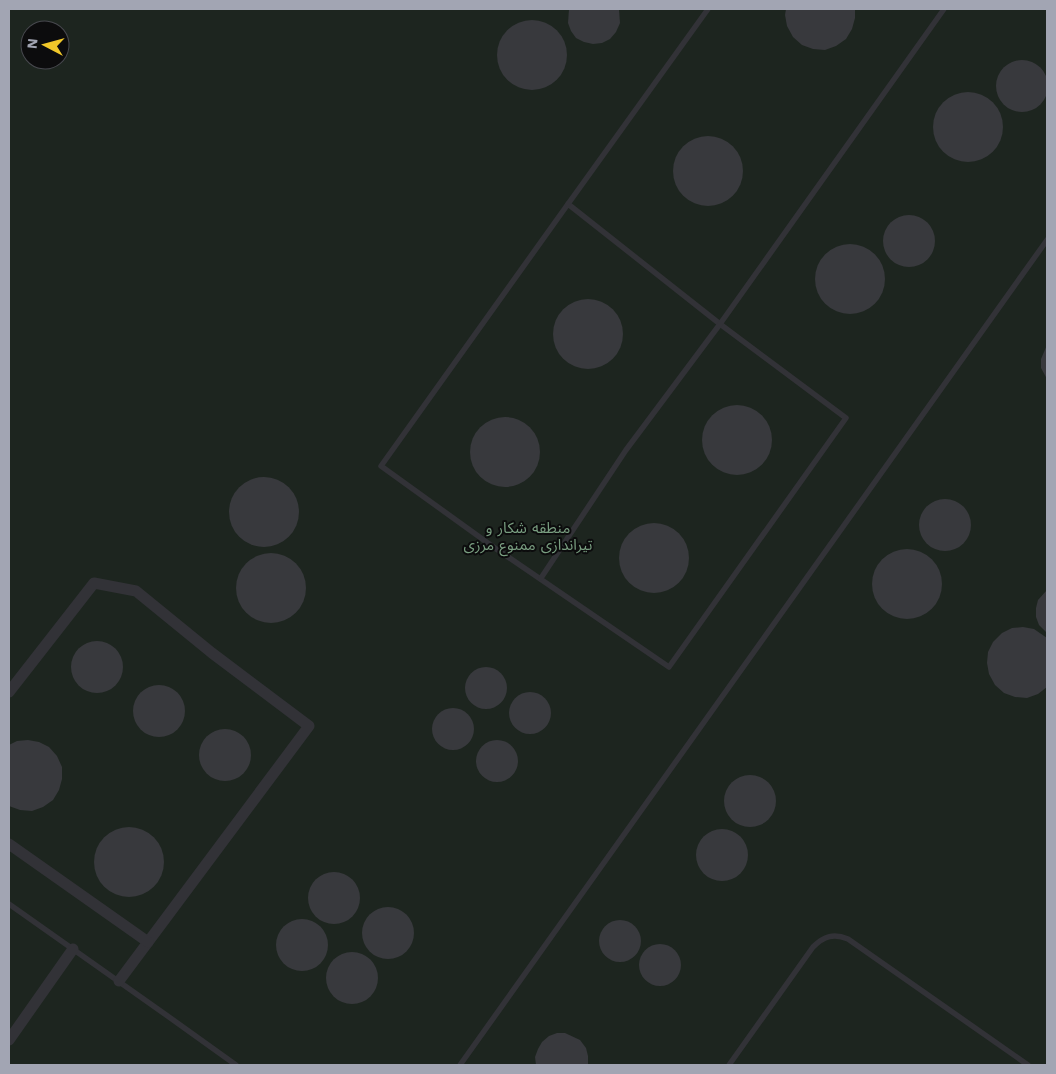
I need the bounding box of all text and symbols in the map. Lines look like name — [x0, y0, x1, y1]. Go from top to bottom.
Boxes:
north arrow — [20, 20, 70, 70]
text: N — [24, 38, 41, 50]
park label: منطقه شکار و تیراندازی ممنوع مرزی — [463, 519, 593, 557]

